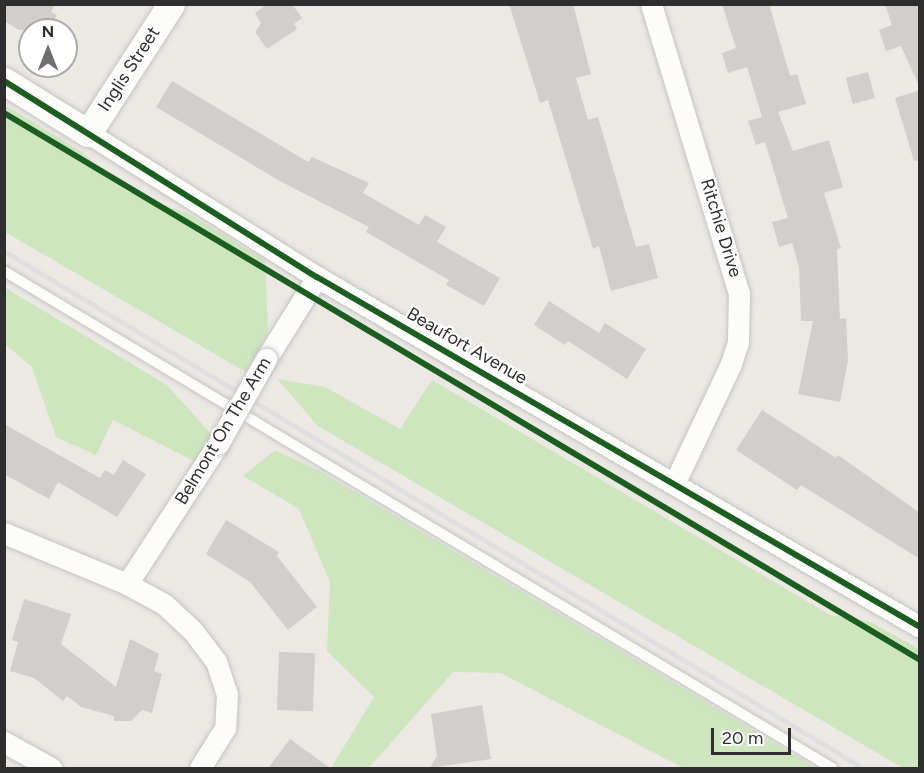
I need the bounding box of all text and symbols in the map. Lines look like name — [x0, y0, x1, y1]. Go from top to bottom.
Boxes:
north arrow — [18, 18, 78, 78]
text: N — [42, 22, 54, 41]
street label: Inglis Street — [94, 23, 164, 115]
street label: Ritchie Drive — [696, 176, 746, 280]
street label: Beaufort Avenue — [403, 303, 531, 389]
street label: Belmont On The Arm — [170, 353, 276, 509]
scale bar — [714, 716, 794, 754]
text: 20 m — [722, 727, 763, 749]

